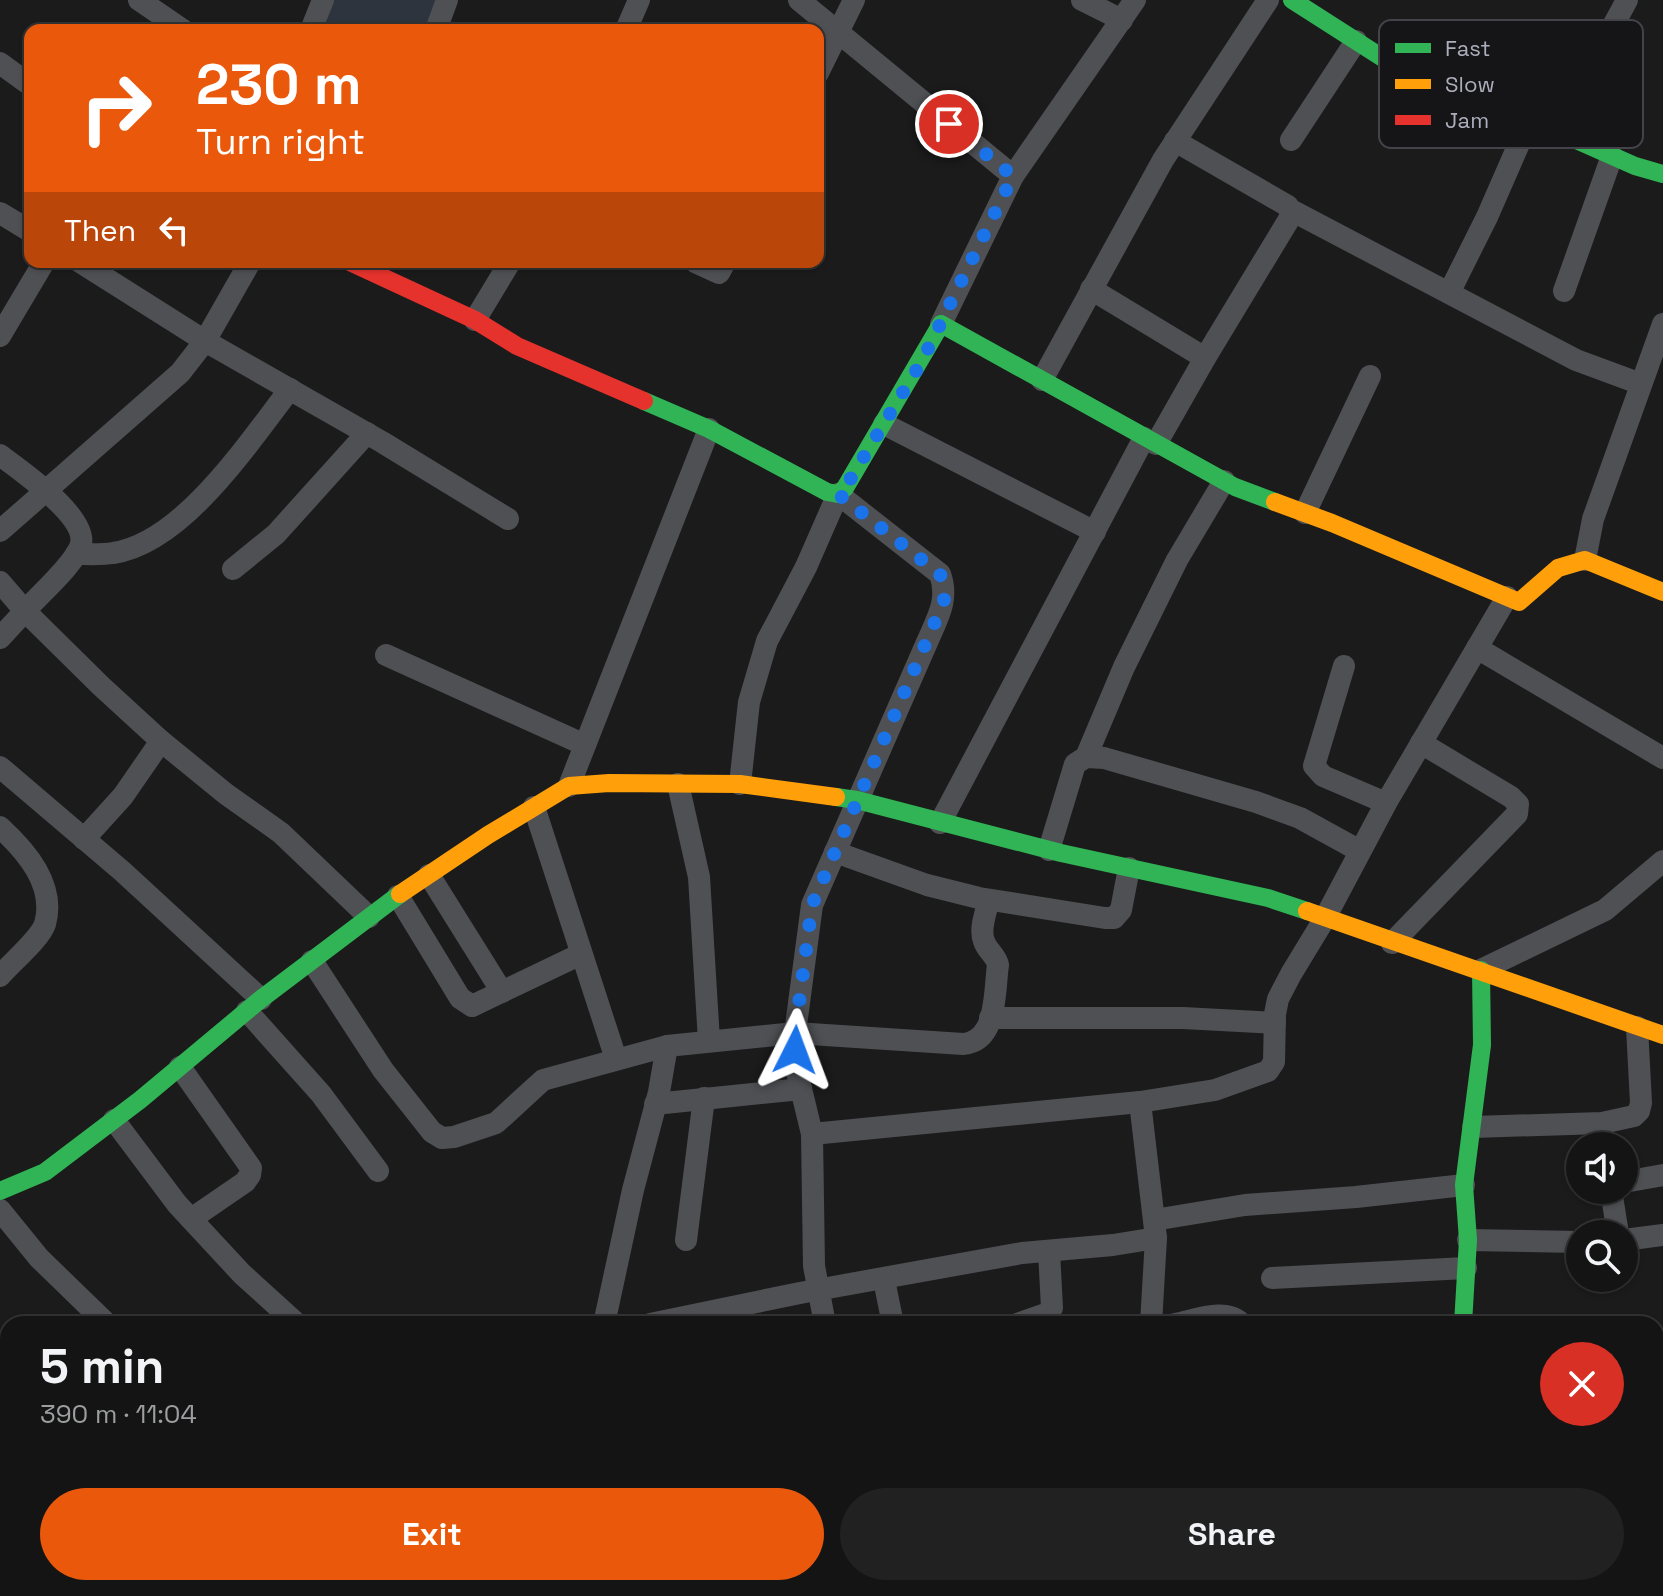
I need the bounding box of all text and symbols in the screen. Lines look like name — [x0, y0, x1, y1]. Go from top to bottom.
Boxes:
legend — [1379, 20, 1643, 148]
text: Fast — [1445, 34, 1491, 62]
text: 230 m — [196, 49, 362, 120]
icon: right — [64, 56, 168, 160]
text: Slow — [1445, 70, 1495, 98]
pin — [915, 90, 983, 158]
icon: arrive — [927, 102, 971, 146]
text: Jam — [1445, 106, 1489, 134]
text: Turn right — [196, 119, 365, 165]
icon: left — [152, 208, 196, 252]
text: Then — [64, 211, 136, 250]
position arrow — [753, 1008, 837, 1092]
map controls — [1566, 1132, 1638, 1292]
button: sound — [1566, 1132, 1638, 1204]
button: search — [1566, 1220, 1638, 1292]
text: 5 min — [40, 1336, 164, 1397]
button: close — [1540, 1342, 1624, 1426]
text: 390 m · 11:04 — [40, 1397, 197, 1431]
button: Exit — [40, 1488, 824, 1580]
button: Share — [840, 1488, 1624, 1580]

